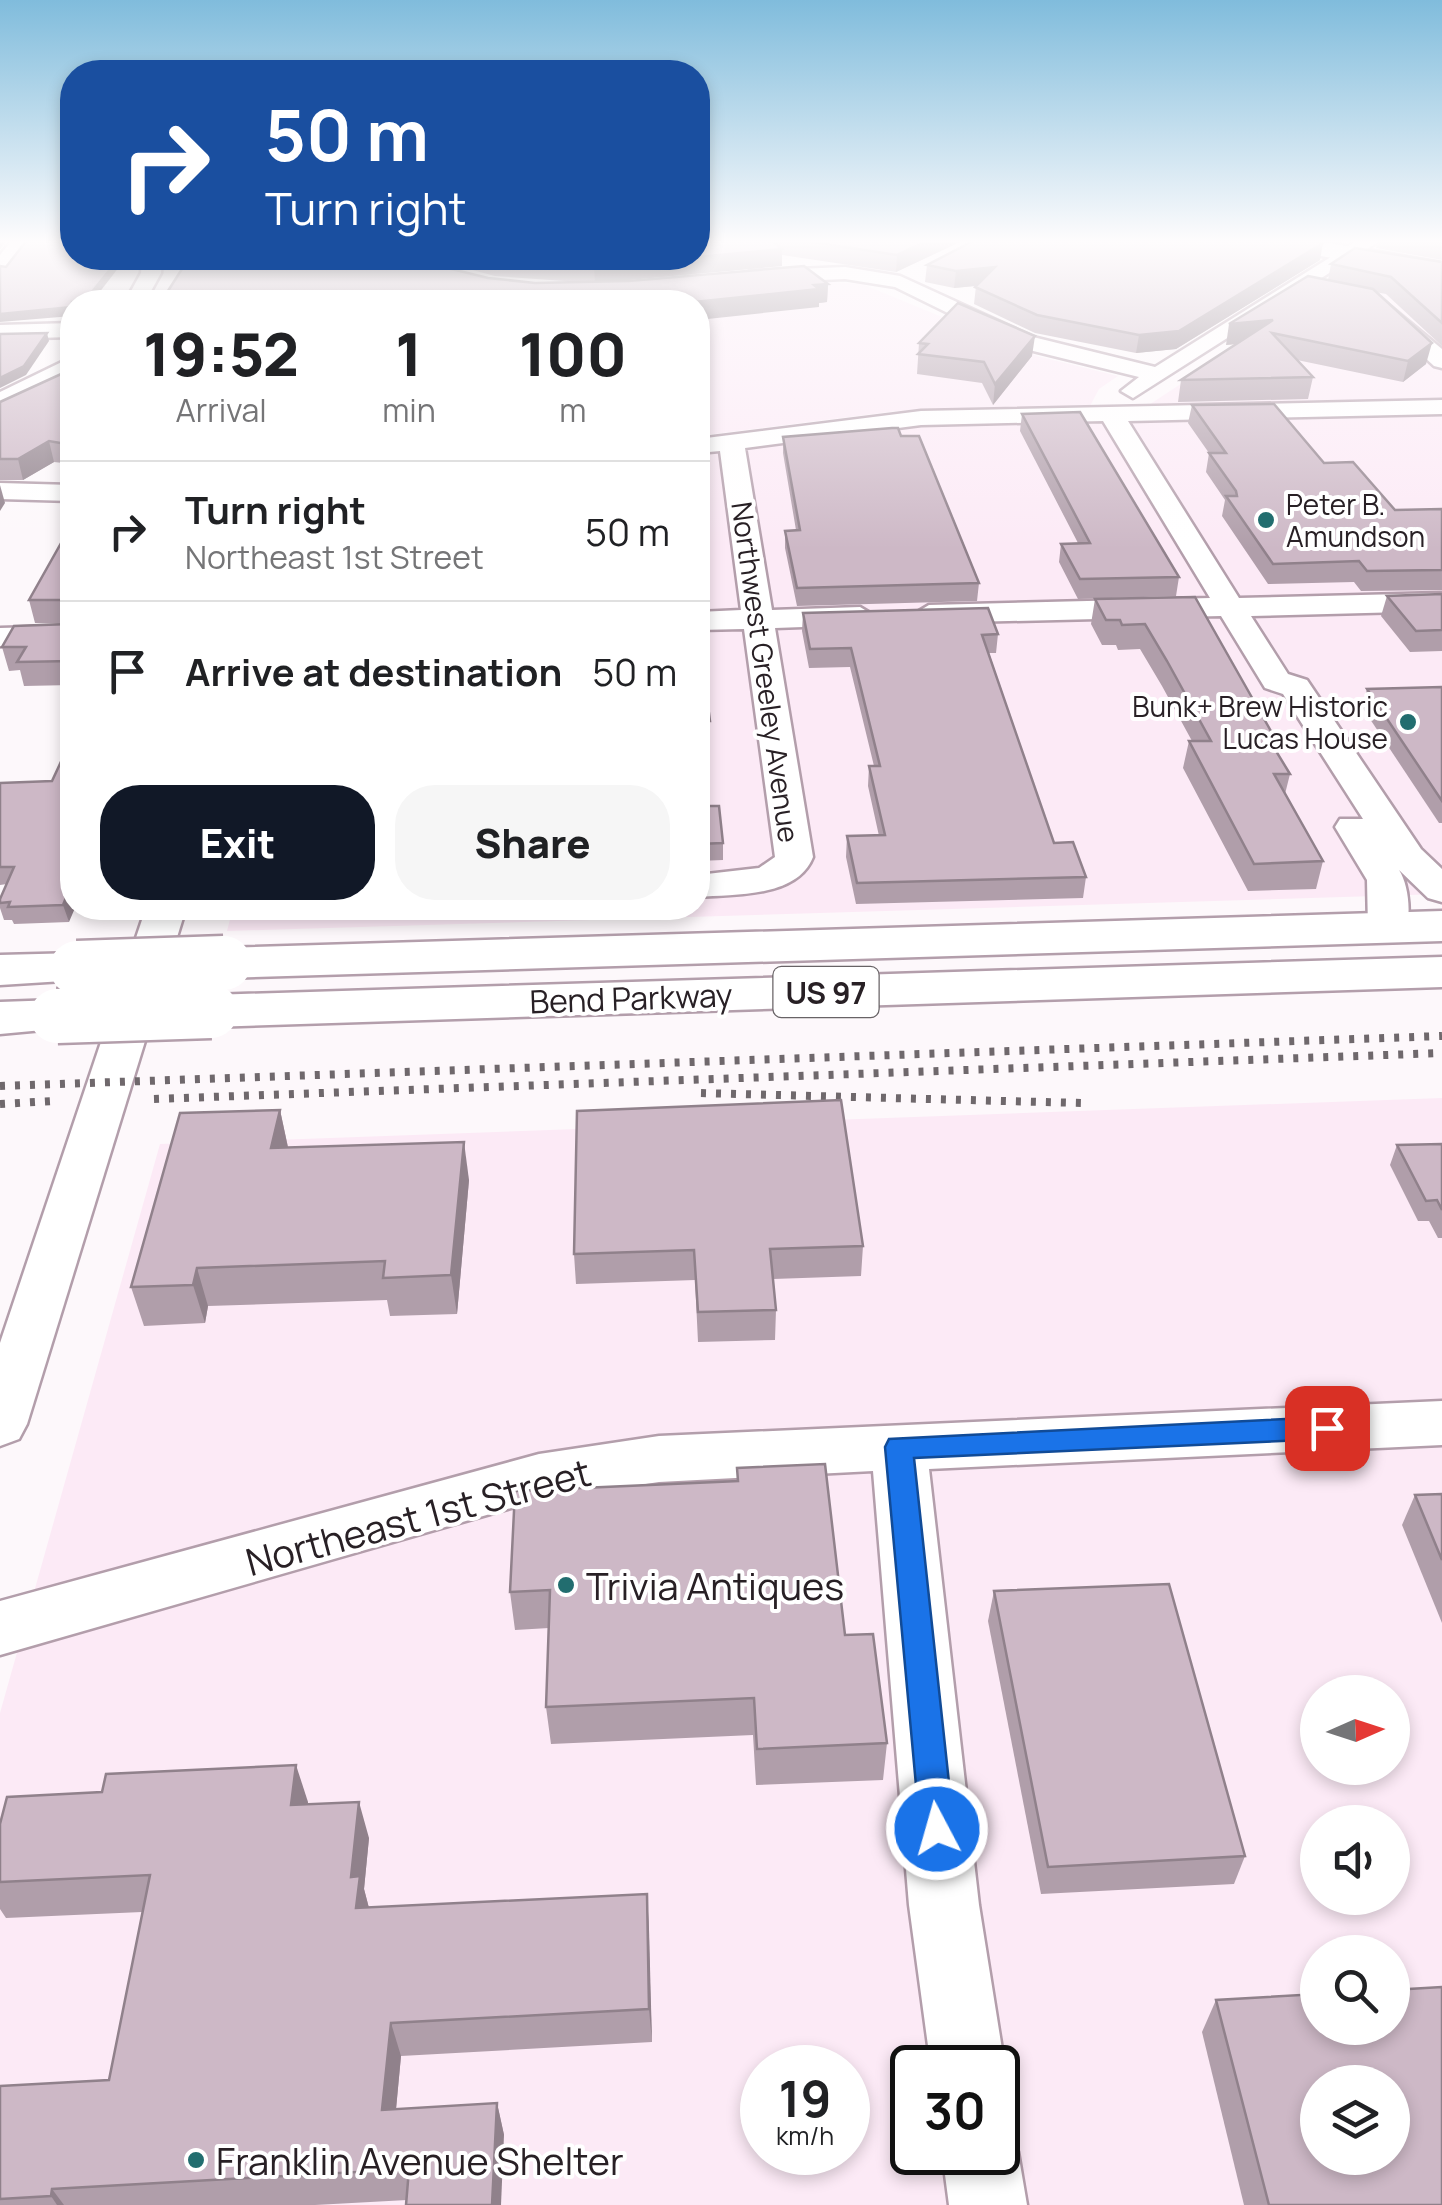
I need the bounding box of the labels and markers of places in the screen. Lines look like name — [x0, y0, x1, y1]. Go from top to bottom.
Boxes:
place label: Peter B. Amundson — [1286, 485, 1425, 555]
marker: Peter B. Amundson — [1255, 509, 1277, 531]
place label: Bunk+ Brew Historic Lucas House — [1132, 687, 1388, 757]
marker: Bunk+ Brew Historic Lucas House — [1397, 711, 1419, 733]
pin — [1285, 1386, 1370, 1471]
place label: Trivia Antiques — [586, 1559, 844, 1611]
marker: Trivia Antiques — [555, 1574, 577, 1596]
place label: Franklin Avenue Shelter — [216, 2134, 624, 2186]
marker: Franklin Avenue Shelter — [185, 2149, 207, 2171]

